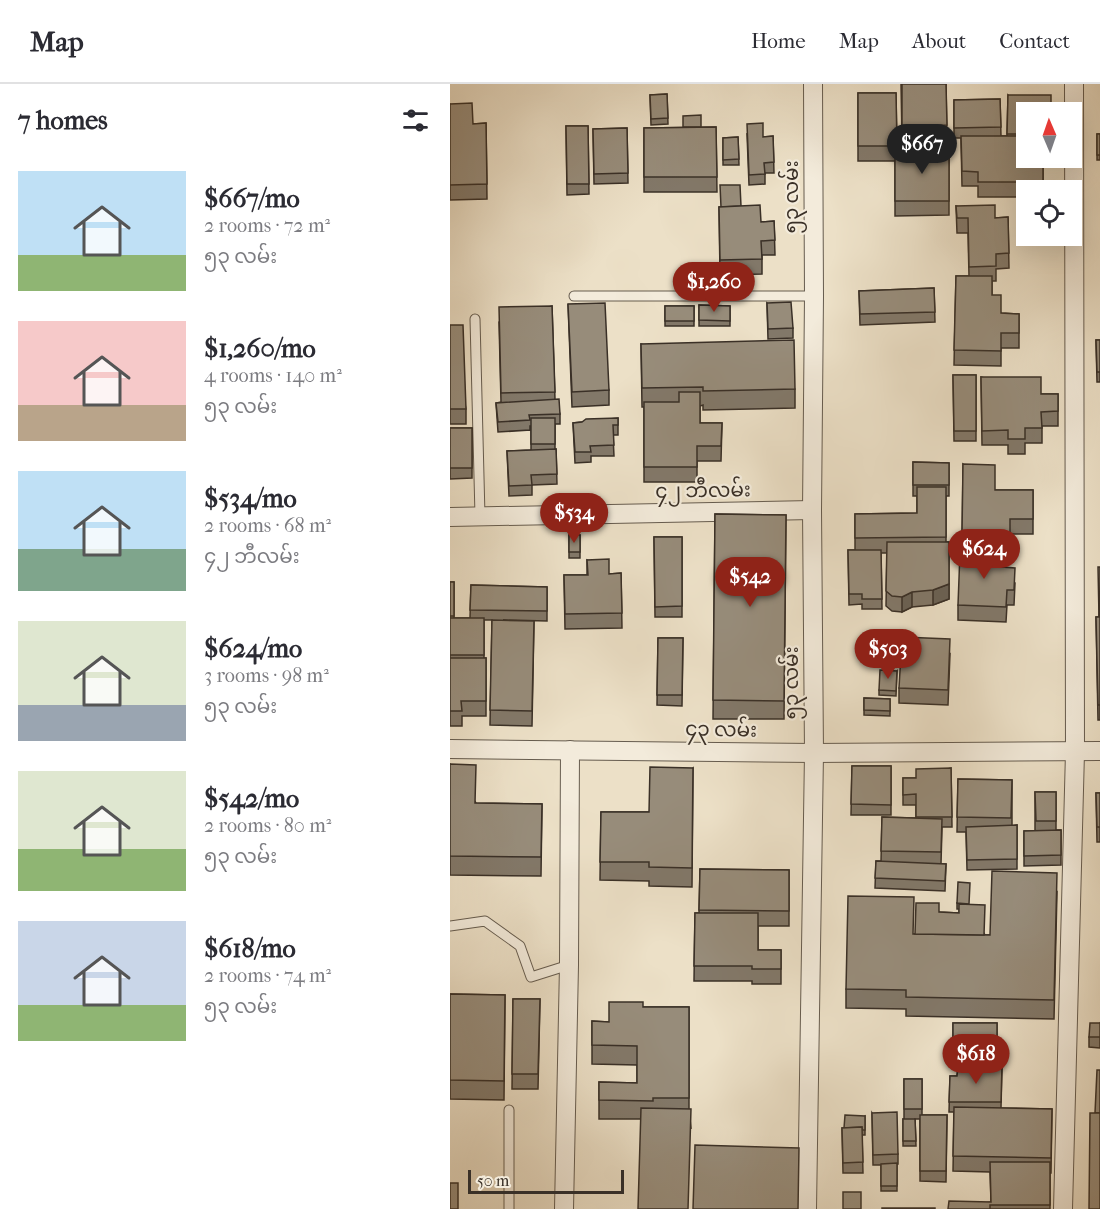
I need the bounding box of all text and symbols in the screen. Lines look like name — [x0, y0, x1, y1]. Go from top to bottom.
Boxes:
text: Map — [30, 25, 84, 58]
text: Home — [751, 29, 806, 53]
text: Map — [839, 29, 879, 53]
text: About — [912, 29, 966, 53]
text: Contact — [999, 29, 1070, 53]
north arrow — [1016, 102, 1082, 168]
map controls — [1016, 102, 1082, 246]
icon: filters — [399, 104, 432, 137]
text: 7 homes — [18, 105, 108, 136]
pin: $667 — [886, 124, 958, 175]
text: $667 — [901, 132, 943, 155]
street label: ၅၃ လမ်း — [777, 160, 807, 234]
button: locate — [1016, 180, 1082, 246]
text: $667/mo — [204, 183, 300, 214]
icon: home — [66, 195, 138, 267]
text: 2 rooms · 72 m² — [204, 214, 330, 237]
text: ၅၃ လမ်း — [204, 245, 277, 268]
pin: $1,260 — [665, 262, 763, 313]
text: $1,260 — [687, 270, 741, 293]
text: $1,260/mo — [204, 333, 316, 364]
icon: home — [66, 345, 138, 417]
text: 4 rooms · 140 m² — [204, 364, 342, 387]
text: ၅၃ လမ်း — [204, 395, 277, 418]
street label: ၄၂ ဘီလမ်း — [655, 475, 751, 507]
text: $534/mo — [204, 483, 297, 514]
pin: $534 — [538, 493, 610, 544]
icon: home — [66, 495, 138, 567]
text: $534 — [554, 501, 594, 524]
text: 2 rooms · 68 m² — [204, 514, 331, 537]
pin: $624 — [948, 529, 1020, 580]
text: $624 — [962, 537, 1006, 560]
text: ၄၂ ဘီလမ်း — [204, 545, 300, 568]
pin: $542 — [714, 557, 786, 608]
text: $542 — [729, 565, 771, 588]
pin: $503 — [852, 629, 924, 680]
text: $624/mo — [204, 633, 302, 664]
text: $503 — [869, 637, 907, 660]
icon: home — [66, 645, 138, 717]
street label: ၅၃ လမ်း — [777, 646, 807, 720]
text: 3 rooms · 98 m² — [204, 664, 329, 687]
text: ၅၃ လမ်း — [204, 695, 277, 718]
street label: ၄၃ လမ်း — [685, 714, 757, 746]
text: $542/mo — [204, 783, 299, 814]
icon: home — [66, 795, 138, 867]
text: 2 rooms · 80 m² — [204, 814, 331, 837]
text: ၅၃ လမ်း — [204, 845, 277, 868]
text: $618/mo — [204, 933, 296, 964]
icon: home — [66, 945, 138, 1017]
text: 2 rooms · 74 m² — [204, 964, 331, 987]
text: ၅၃ လမ်း — [204, 995, 277, 1018]
pin: $618 — [940, 1034, 1012, 1085]
text: $618 — [957, 1042, 995, 1065]
scale bar — [468, 1167, 624, 1194]
text: 50 m — [477, 1171, 509, 1190]

